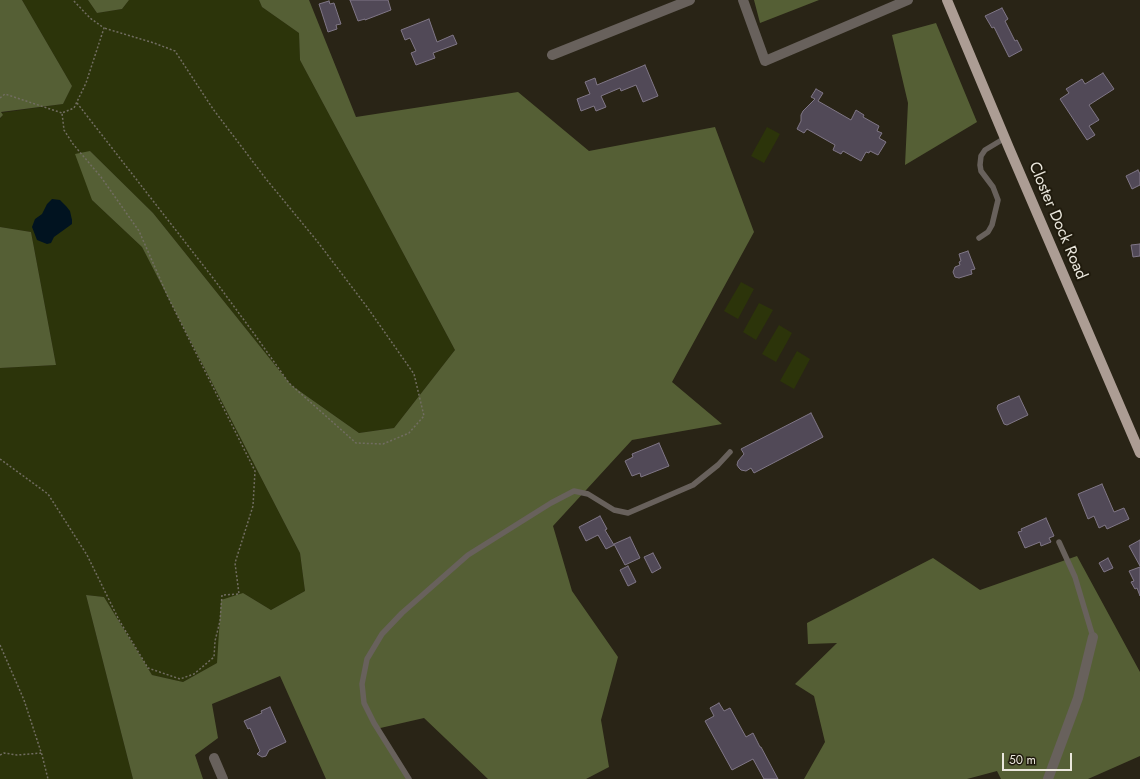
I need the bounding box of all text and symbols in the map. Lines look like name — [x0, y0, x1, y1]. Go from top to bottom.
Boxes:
street label: Closter Dock Road — [1024, 159, 1090, 283]
scale bar — [1004, 745, 1074, 771]
text: 50 m — [1009, 751, 1036, 769]

